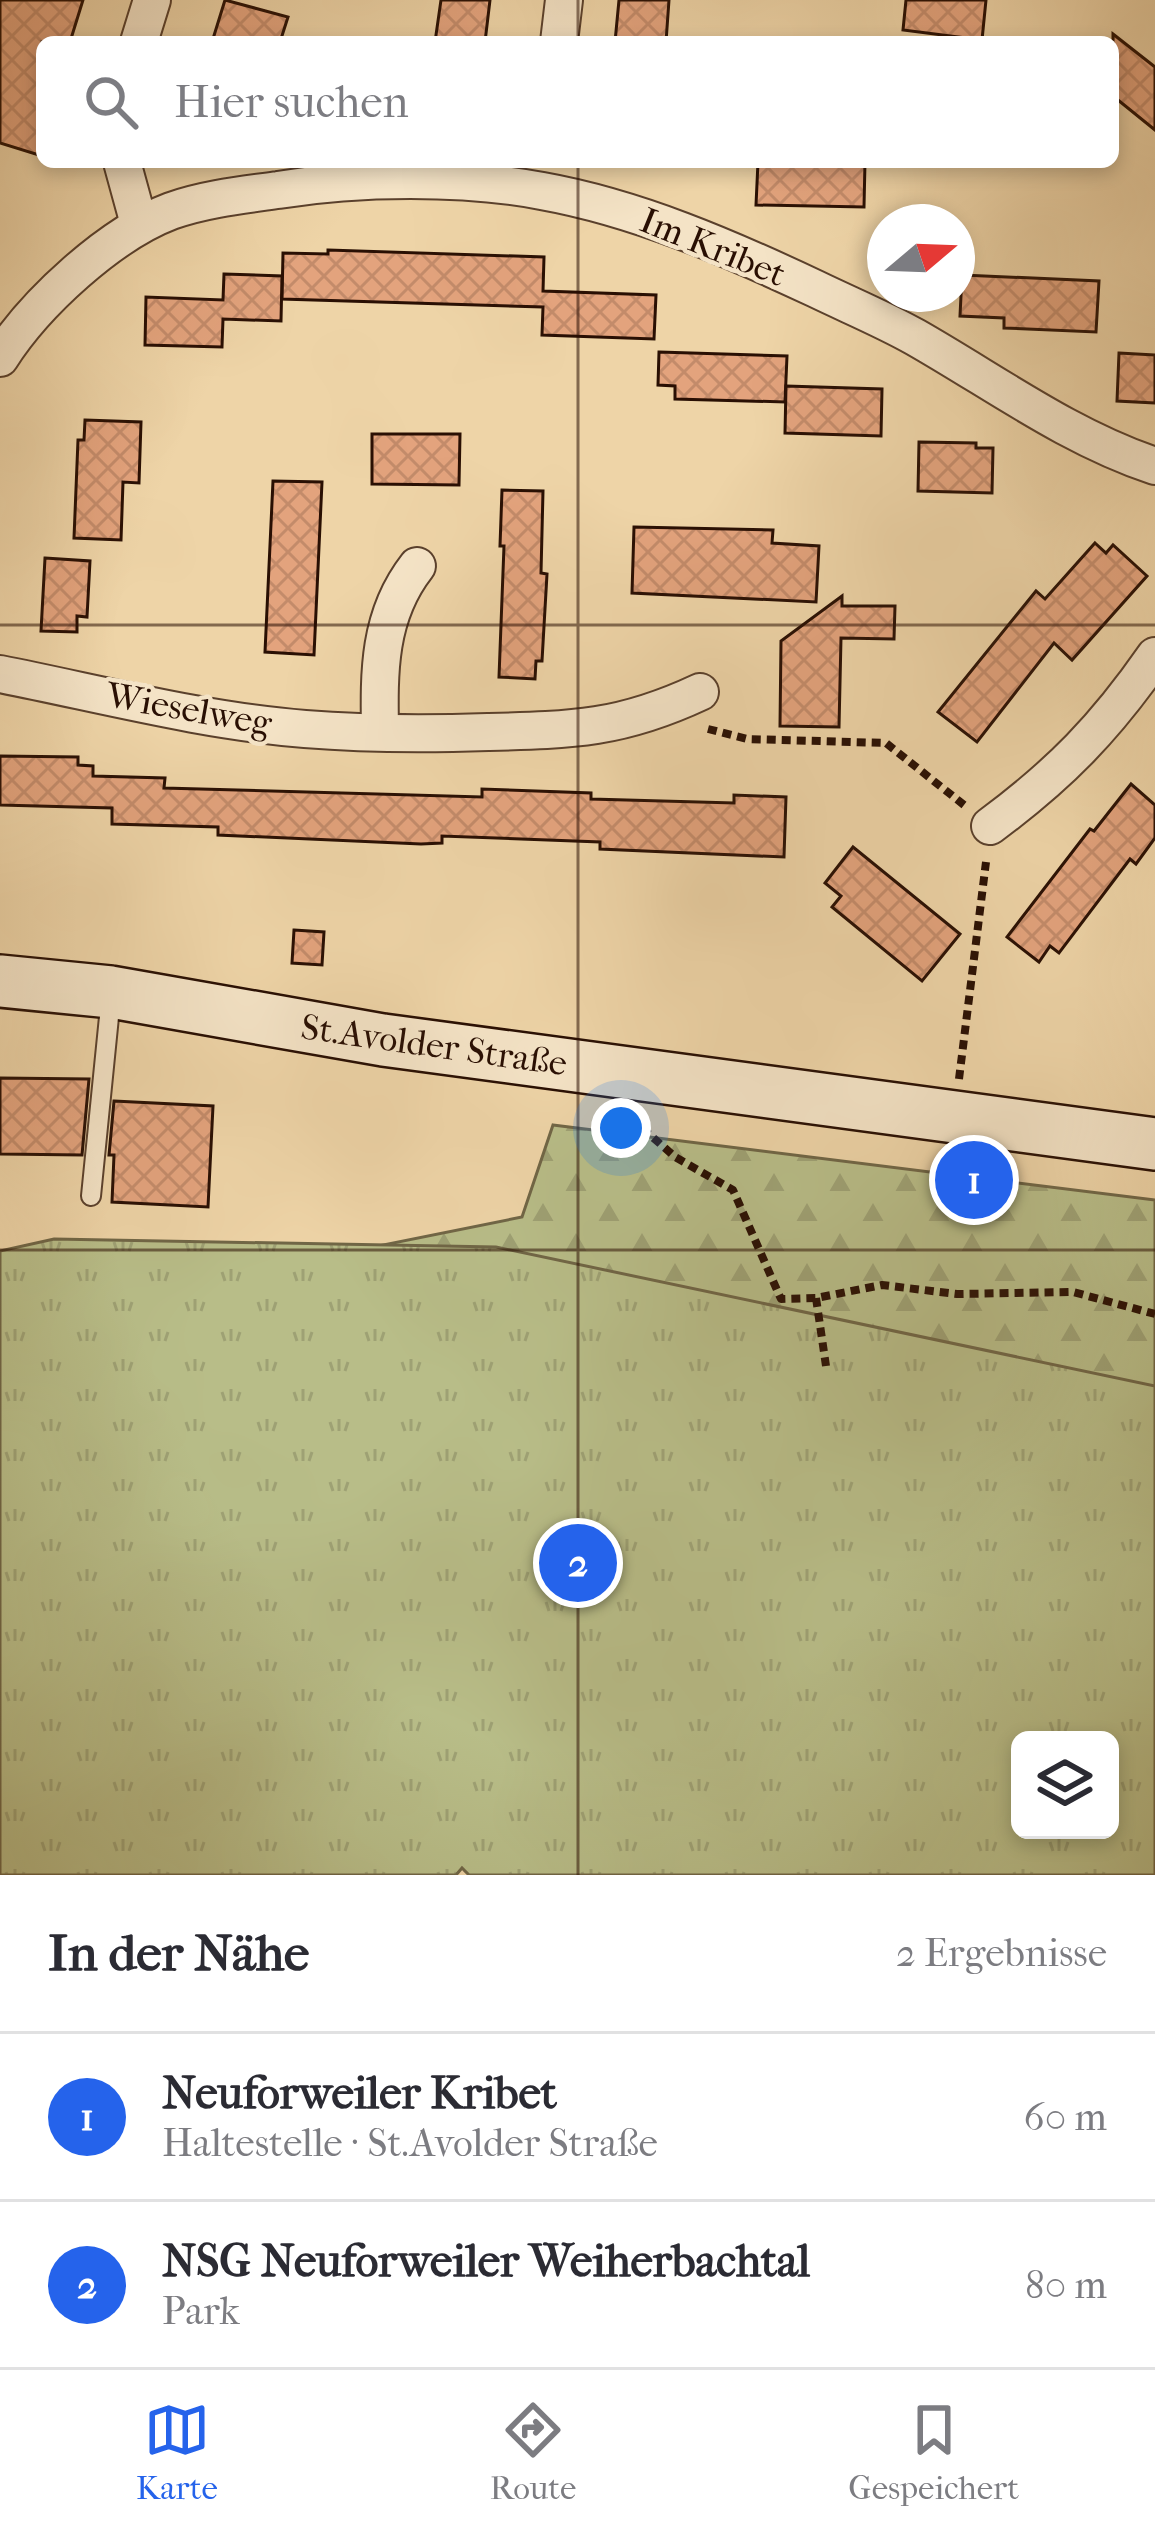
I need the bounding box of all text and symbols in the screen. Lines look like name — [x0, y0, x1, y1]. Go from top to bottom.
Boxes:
search box — [36, 36, 1119, 168]
icon: search — [78, 69, 144, 135]
text: Hier suchen — [174, 76, 409, 129]
street label: Im Kribet — [634, 199, 792, 295]
north arrow — [867, 204, 975, 312]
street label: Wieselweg — [102, 674, 276, 744]
street label: St.Avolder Straße — [298, 1006, 570, 1084]
your location — [591, 1098, 651, 1158]
pin: 1 — [935, 1135, 1013, 1225]
pin: 2 — [539, 1518, 617, 1608]
map controls — [1011, 1731, 1119, 1839]
button: layers — [1011, 1731, 1119, 1839]
text: In der Nähe — [48, 1923, 309, 1983]
text: 2 Ergebnisse — [896, 1930, 1107, 1976]
text: Neuforweiler Kribet — [162, 2067, 557, 2120]
text: 1 — [80, 2094, 94, 2140]
text: 60 m — [1024, 2094, 1107, 2140]
text: Haltestelle · St.Avolder Straße — [162, 2120, 658, 2166]
text: NSG Neuforweiler Weiherbachtal — [162, 2235, 810, 2288]
text: 2 — [77, 2262, 97, 2308]
text: 80 m — [1025, 2262, 1107, 2308]
text: Park — [162, 2288, 240, 2334]
tab: Karte — [136, 2397, 218, 2508]
tab: Route — [490, 2397, 576, 2508]
tab: Gespeichert — [848, 2397, 1019, 2508]

